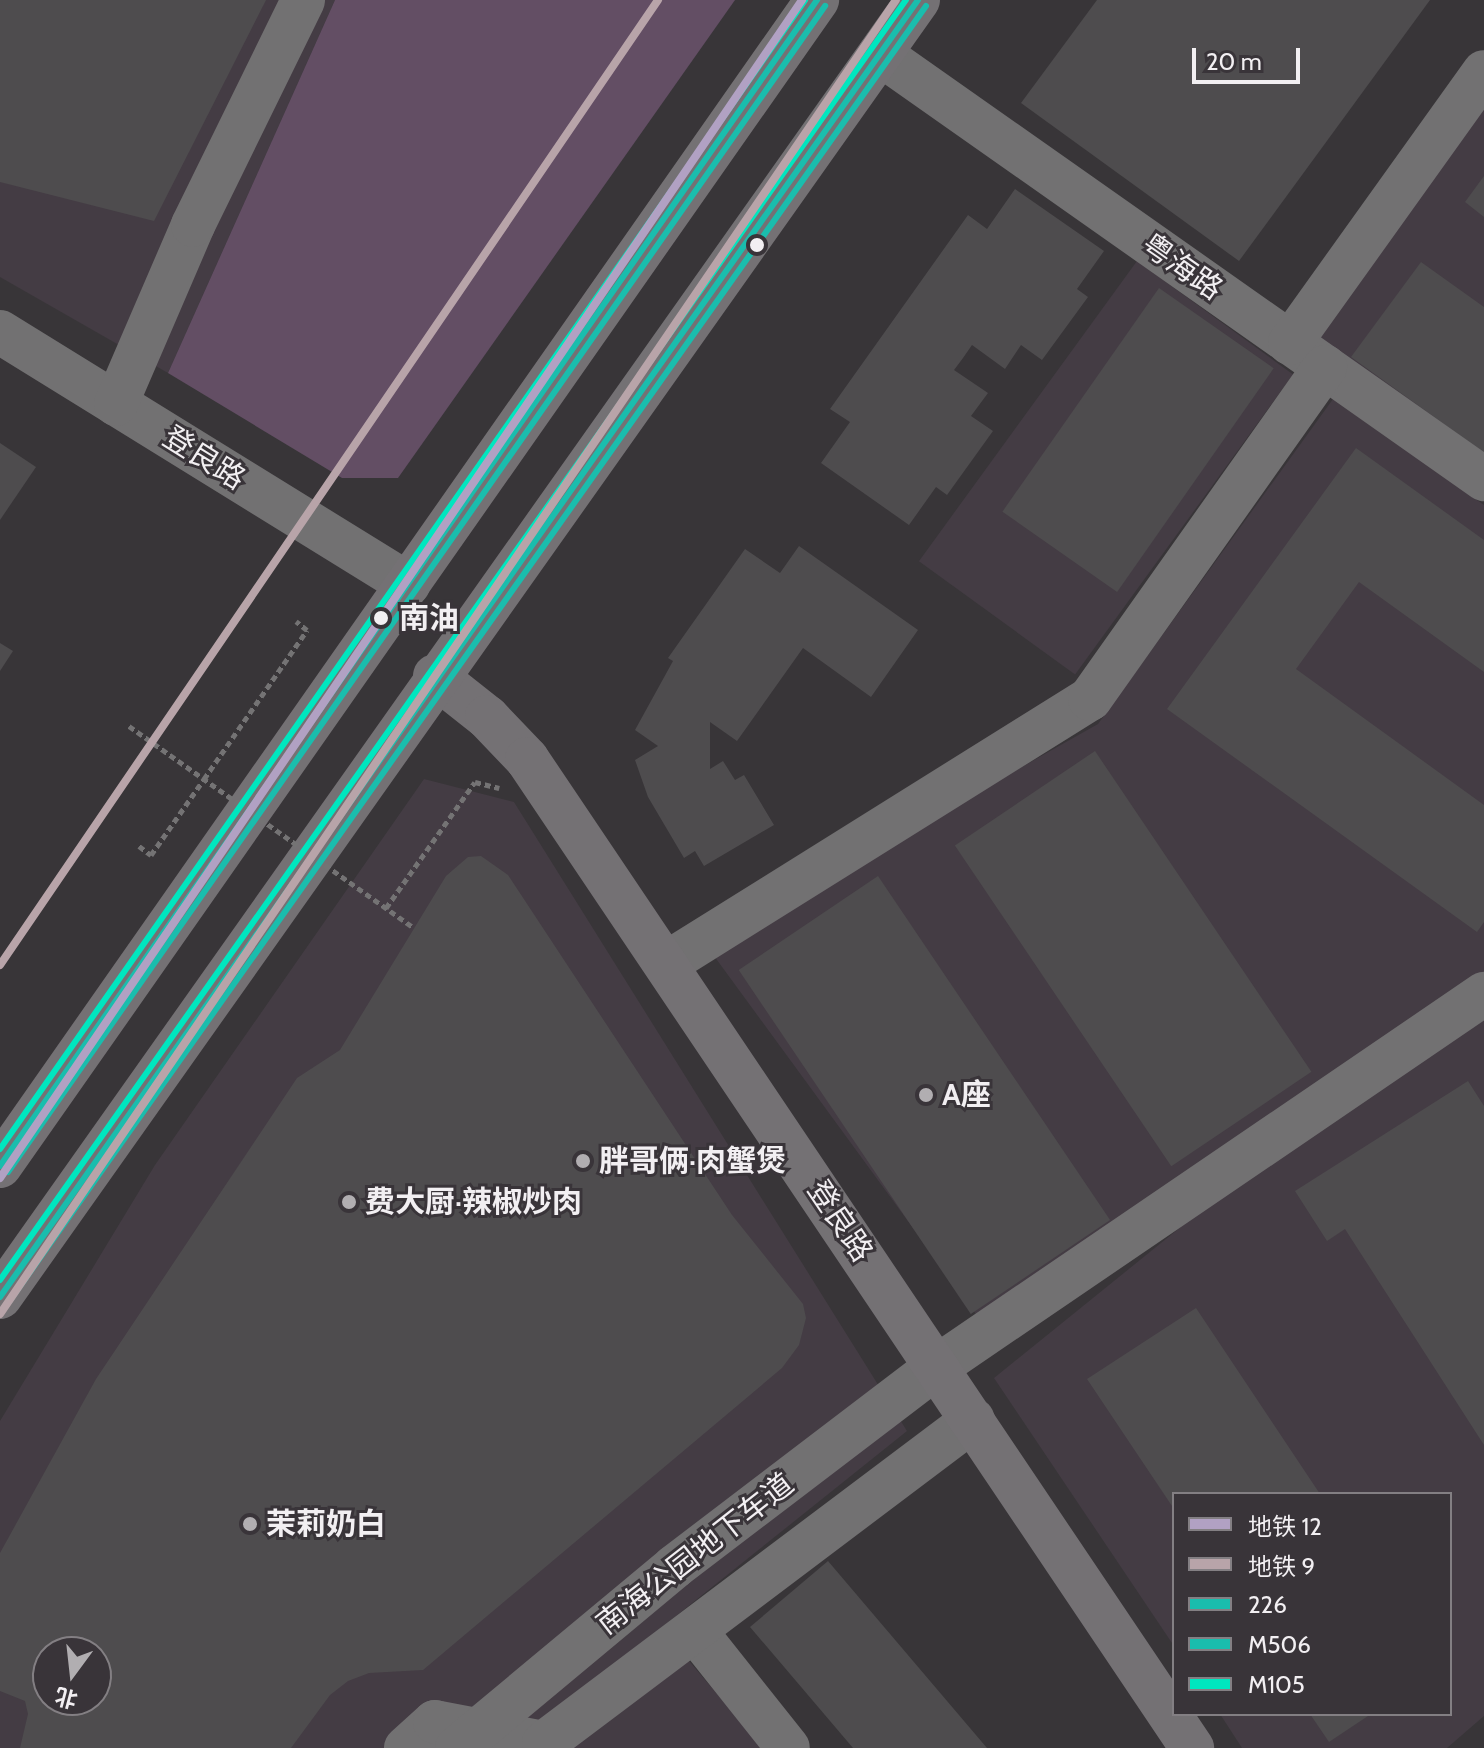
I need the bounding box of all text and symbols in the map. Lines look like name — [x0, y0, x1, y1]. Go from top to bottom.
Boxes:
scale bar — [1196, 32, 1304, 82]
text: 20 m — [1206, 47, 1262, 76]
street label: 粤海路 — [1135, 226, 1229, 308]
unlabelled marker — [749, 237, 765, 253]
street label: 登良路 — [156, 419, 252, 497]
place label: 南油 — [399, 600, 459, 636]
marker: 南油 — [370, 607, 392, 629]
place label: A座 — [942, 1077, 991, 1113]
marker: A座 — [917, 1086, 935, 1104]
place label: 胖哥俩·肉蟹煲 — [599, 1143, 786, 1179]
marker: 胖哥俩·肉蟹煲 — [574, 1152, 592, 1170]
street label: 登良路 — [800, 1174, 880, 1268]
place label: 费大厨·辣椒炒肉 — [365, 1184, 582, 1220]
marker: 费大厨·辣椒炒肉 — [340, 1193, 358, 1211]
street label: 南海公园地下车道 — [589, 1466, 801, 1642]
legend — [1172, 1492, 1452, 1716]
place label: 茉莉奶白 — [266, 1506, 386, 1542]
text: 地铁 12 — [1248, 1512, 1322, 1541]
marker: 茉莉奶白 — [241, 1515, 259, 1533]
text: 地铁 9 — [1248, 1552, 1315, 1581]
text: 226 — [1248, 1590, 1287, 1619]
text: M506 — [1248, 1630, 1311, 1659]
north arrow — [32, 1636, 112, 1716]
text: M105 — [1248, 1670, 1305, 1699]
text: 北 — [52, 1682, 80, 1714]

